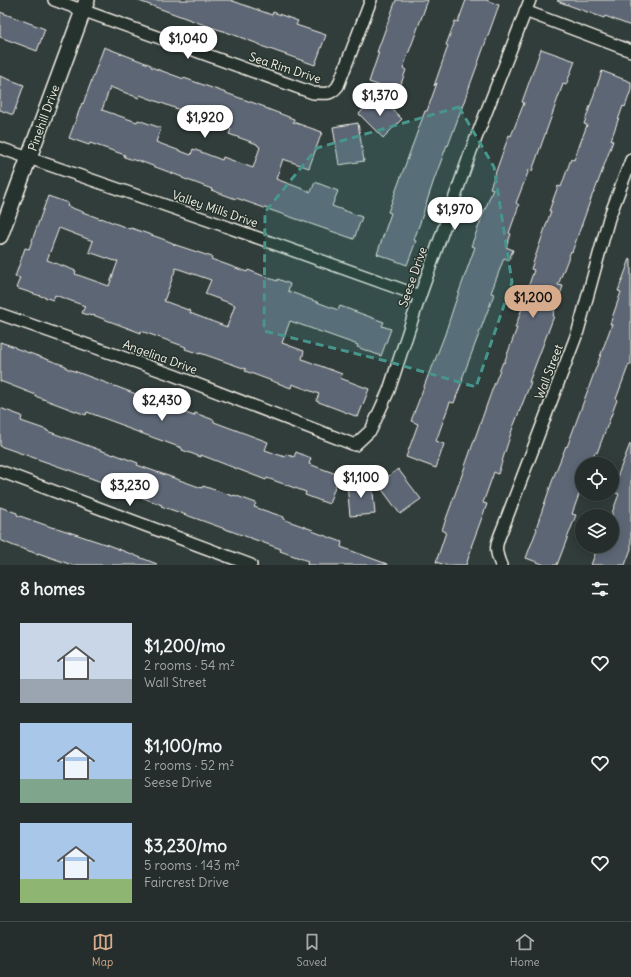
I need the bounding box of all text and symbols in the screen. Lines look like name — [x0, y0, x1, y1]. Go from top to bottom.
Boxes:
pin: $1,040 — [155, 26, 221, 60]
text: $1,040 — [168, 30, 208, 47]
street label: Sea Rim Drive — [247, 49, 323, 86]
street label: Pinehill Drive — [25, 83, 62, 153]
pin: $1,370 — [347, 83, 413, 117]
text: $1,370 — [361, 87, 399, 104]
pin: $1,920 — [172, 105, 238, 139]
text: $1,920 — [186, 109, 224, 126]
street label: Valley Mills Drive — [170, 187, 260, 230]
pin: $1,970 — [422, 197, 488, 231]
text: $1,970 — [436, 201, 474, 218]
street label: Seese Drive — [395, 245, 430, 309]
pin: $1,200 — [500, 285, 566, 319]
text: $1,200 — [513, 289, 553, 306]
street label: Angelina Drive — [121, 336, 199, 377]
street label: Wall Street — [531, 342, 566, 401]
pin: $2,430 — [129, 388, 195, 422]
text: $2,430 — [142, 392, 182, 409]
map controls — [575, 457, 619, 553]
button: locate — [575, 457, 619, 501]
pin: $1,100 — [328, 465, 394, 499]
text: $1,100 — [343, 469, 379, 486]
pin: $3,230 — [97, 473, 163, 507]
text: $3,230 — [110, 477, 150, 494]
button: layers — [575, 509, 619, 553]
text: 8 homes — [20, 578, 85, 600]
icon: filters — [589, 578, 611, 600]
text: $1,200/mo — [144, 635, 225, 657]
icon: home — [52, 639, 100, 687]
icon: heart — [589, 652, 611, 674]
text: 2 rooms · 54 m² — [144, 657, 235, 674]
text: Wall Street — [144, 674, 206, 691]
text: $1,100/mo — [144, 735, 222, 757]
icon: home — [52, 739, 100, 787]
icon: heart — [589, 752, 611, 774]
text: 2 rooms · 52 m² — [144, 757, 234, 774]
text: Seese Drive — [144, 774, 212, 791]
text: $3,230/mo — [144, 835, 227, 857]
icon: home — [52, 839, 100, 887]
icon: heart — [589, 852, 611, 874]
text: 5 rooms · 143 m² — [144, 857, 240, 874]
text: Faircrest Drive — [144, 874, 229, 891]
tab: Map — [92, 931, 114, 969]
tab: Saved — [297, 931, 327, 969]
tab: Home — [510, 931, 539, 969]

